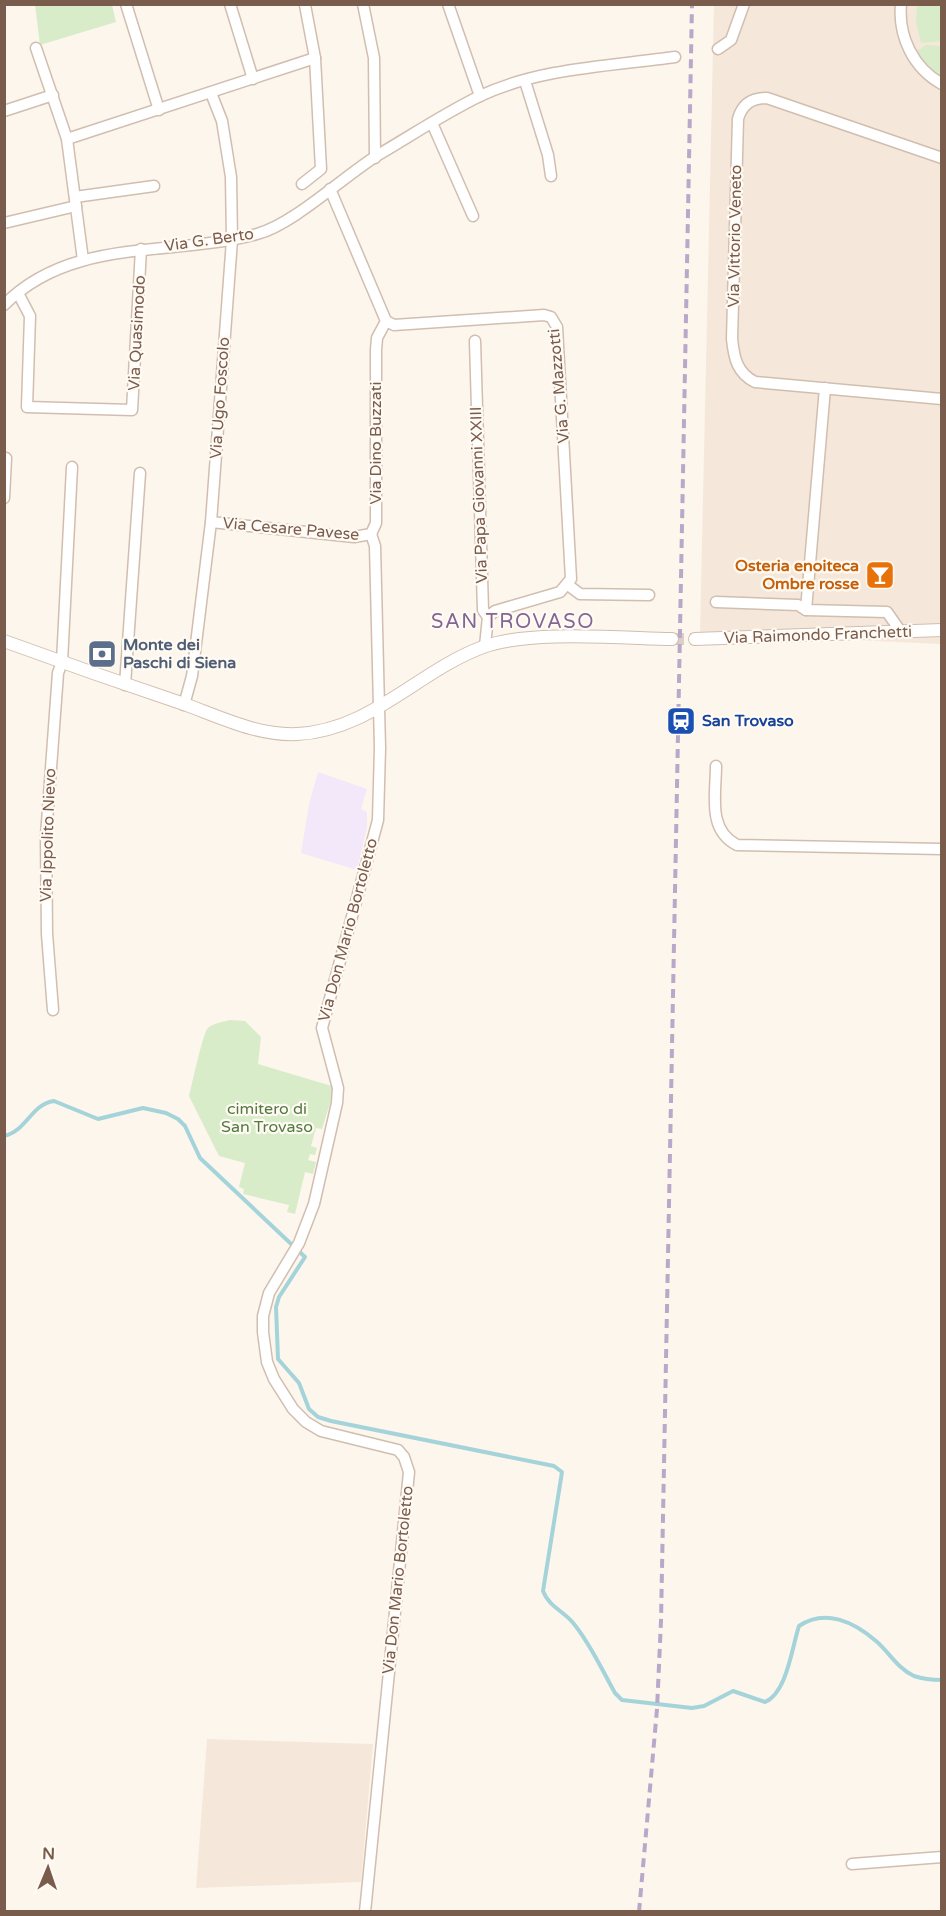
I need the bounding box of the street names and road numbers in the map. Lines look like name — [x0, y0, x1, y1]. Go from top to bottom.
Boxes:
street label: Via Vittorio Veneto — [724, 165, 746, 307]
street label: Via G. Berto — [163, 224, 255, 256]
street label: Via Quasimodo — [124, 275, 150, 391]
street label: Via G. Mazzotti — [544, 328, 574, 444]
street label: Via Ugo Foscolo — [206, 336, 234, 460]
street label: Via Dino Buzzati — [366, 381, 386, 505]
street label: Via Papa Giovanni XXIII — [466, 406, 492, 584]
street label: Via Cesare Pavese — [222, 513, 360, 545]
street label: Via Raimondo Franchetti — [724, 622, 912, 648]
street label: Via Ippolito Nievo — [36, 768, 60, 902]
street label: Via Don Mario Bortoletto — [314, 836, 382, 1024]
street label: Via Don Mario Bortoletto — [378, 1485, 418, 1675]

